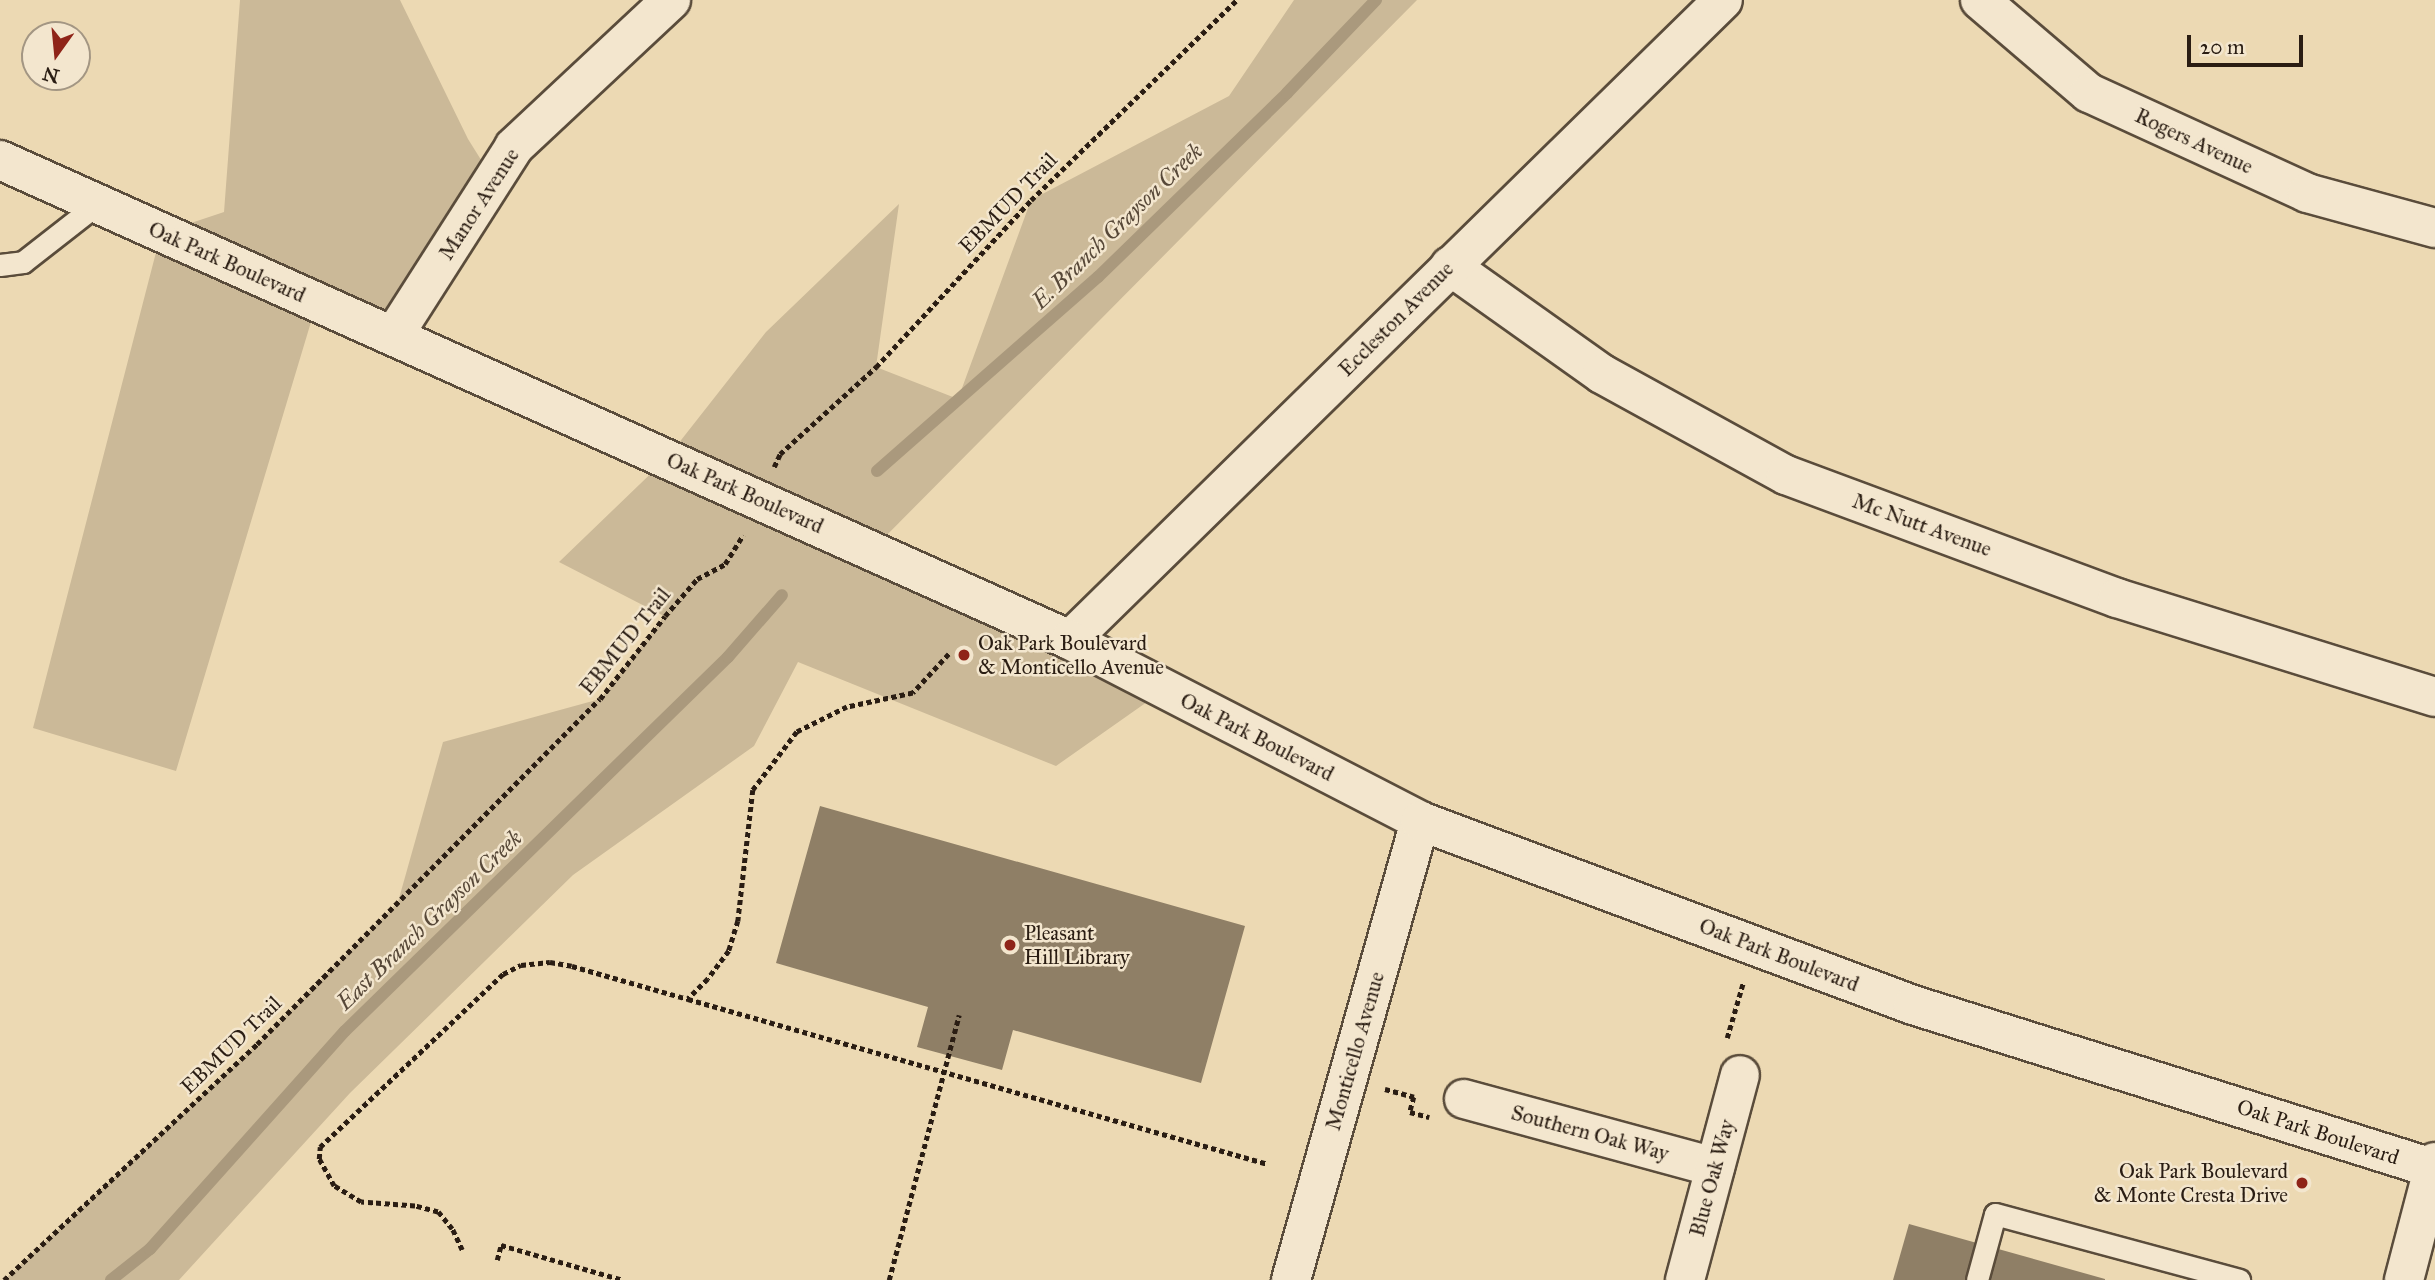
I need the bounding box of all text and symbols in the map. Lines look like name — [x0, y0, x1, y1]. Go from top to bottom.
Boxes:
north arrow — [21, 21, 91, 91]
scale bar — [2190, 21, 2306, 65]
text: 20 m — [2200, 34, 2245, 60]
text: N — [40, 62, 62, 88]
street label: Rogers Avenue — [2131, 103, 2257, 179]
water label: E. Branch Grayson Creek — [1026, 137, 1208, 315]
street label: Manor Avenue — [434, 143, 524, 265]
street label: EBMUD Trail — [954, 147, 1062, 259]
street label: Oak Park Boulevard — [145, 216, 309, 308]
street label: Eccleston Avenue — [1333, 256, 1459, 382]
street label: Oak Park Boulevard — [663, 447, 827, 539]
street label: Mc Nutt Avenue — [1849, 488, 1995, 562]
street label: EBMUD Trail — [574, 582, 676, 700]
place label: Oak Park Boulevard & Monticello Avenue — [978, 630, 1164, 680]
marker: Oak Park Boulevard & Monticello Avenue — [956, 647, 972, 663]
street label: Oak Park Boulevard — [1176, 687, 1338, 787]
water label: East Branch Grayson Creek — [331, 824, 527, 1016]
street label: Oak Park Boulevard — [1696, 913, 1862, 997]
place label: Pleasant Hill Library — [1024, 920, 1130, 970]
marker: Pleasant Hill Library — [1002, 937, 1018, 953]
street label: Monticello Avenue — [1320, 969, 1390, 1133]
street label: EBMUD Trail — [175, 991, 287, 1099]
street label: Oak Park Boulevard — [2234, 1094, 2402, 1170]
street label: Southern Oak Way — [1508, 1100, 1672, 1166]
street label: Blue Oak Way — [1684, 1117, 1740, 1239]
place label: Oak Park Boulevard & Monte Cresta Drive — [2094, 1158, 2288, 1208]
marker: Oak Park Boulevard & Monte Cresta Drive — [2294, 1175, 2310, 1191]

